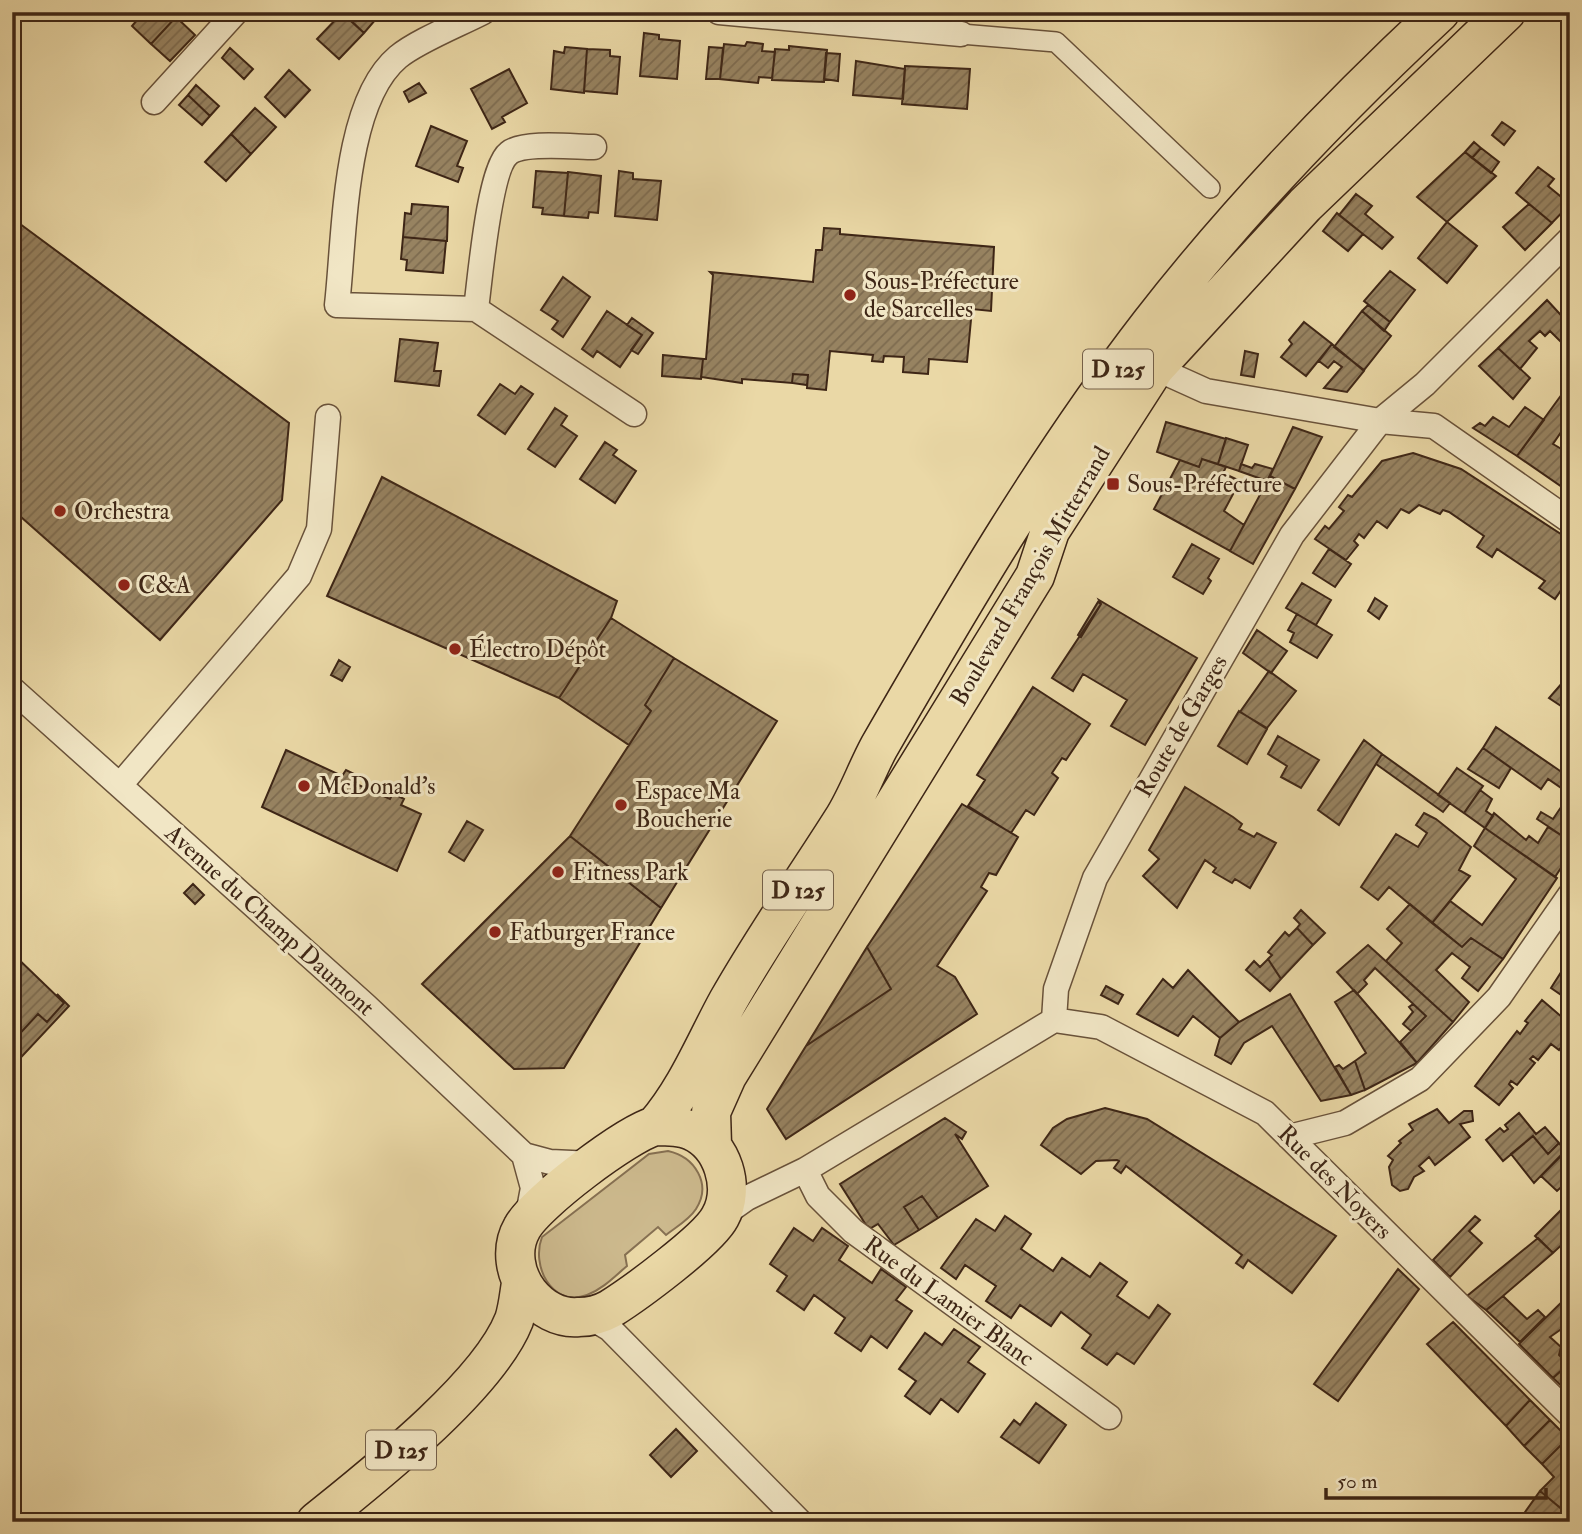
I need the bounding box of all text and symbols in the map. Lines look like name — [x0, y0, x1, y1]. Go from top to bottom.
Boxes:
place label: Sous-Préfecture de Sarcelles — [864, 266, 1019, 325]
marker: Sous-Préfecture de Sarcelles — [842, 287, 858, 303]
road number: D 125 — [1083, 350, 1153, 388]
street label: Boulevard François Mitterrand — [943, 441, 1118, 712]
place label: Sous-Préfecture — [1127, 469, 1282, 500]
marker: Sous-Préfecture — [1105, 476, 1121, 492]
place label: Orchestra — [74, 496, 171, 527]
marker: Orchestra — [52, 503, 68, 519]
place label: C&A — [138, 570, 191, 601]
marker: C&A — [116, 577, 132, 593]
place label: Électro Dépôt — [469, 633, 607, 665]
marker: Électro Dépôt — [447, 641, 463, 657]
street label: Route de Garges — [1128, 649, 1235, 803]
place label: McDonald's — [318, 771, 436, 802]
place label: Espace Ma Boucherie — [635, 776, 741, 835]
marker: McDonald's — [296, 778, 312, 794]
marker: Espace Ma Boucherie — [613, 797, 629, 813]
street label: Avenue du Champ Daumont — [158, 817, 381, 1023]
place label: Fitness Park — [572, 857, 689, 888]
marker: Fitness Park — [550, 864, 566, 880]
road number: D 125 — [763, 870, 833, 909]
place label: Fatburger France — [509, 917, 675, 948]
marker: Fatburger France — [487, 924, 503, 940]
street label: Rue des Noyers — [1271, 1119, 1398, 1246]
street label: Rue du Lamier Blanc — [857, 1229, 1040, 1374]
road number: D 125 — [366, 1430, 436, 1470]
scale bar — [1326, 1457, 1547, 1501]
text: 50 m — [1337, 1468, 1378, 1495]

